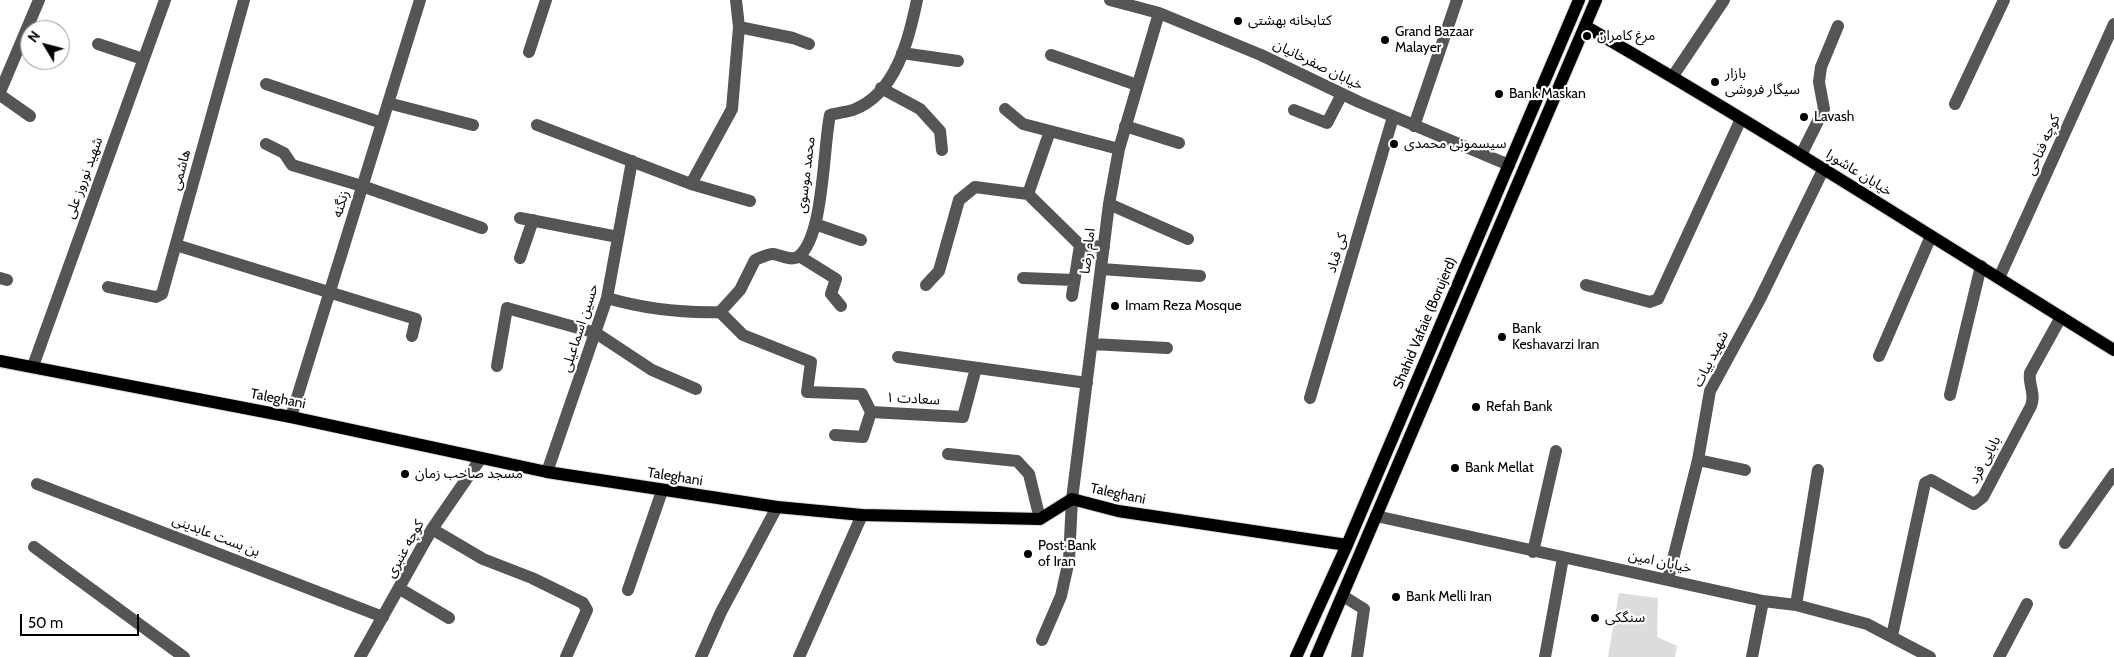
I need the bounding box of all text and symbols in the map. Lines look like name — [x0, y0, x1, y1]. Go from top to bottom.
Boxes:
place label: کتابخانه بهشتی — [1248, 13, 1332, 29]
marker: کتابخانه بهشتی — [1232, 15, 1244, 27]
north arrow — [20, 20, 70, 70]
place label: Grand Bazaar Malayer — [1395, 24, 1474, 56]
text: N — [24, 27, 44, 46]
place label: مرغ کامران — [1597, 28, 1655, 44]
marker: مرغ کامران — [1581, 30, 1593, 42]
marker: Grand Bazaar Malayer — [1379, 34, 1391, 46]
street label: خیابان صفرخانیان — [1270, 36, 1366, 94]
place label: بازار سیگار فروشی — [1725, 66, 1800, 98]
marker: بازار سیگار فروشی — [1709, 76, 1721, 88]
place label: Bank Maskan — [1509, 86, 1586, 102]
marker: Bank Maskan — [1493, 88, 1505, 100]
place label: Lavash — [1814, 109, 1854, 125]
marker: Lavash — [1798, 111, 1810, 123]
street label: کوچه فتاحی — [2022, 112, 2064, 178]
street label: شهید نوروز علی — [61, 135, 107, 221]
street label: محمد موسوی — [793, 136, 819, 214]
place label: سیسمونی محمدی — [1404, 136, 1506, 152]
marker: سیسمونی محمدی — [1388, 138, 1400, 150]
street label: خیابان عاشورا — [1823, 146, 1895, 200]
street label: هاشمی — [168, 148, 194, 192]
street label: زنگنه — [329, 189, 353, 219]
street label: امام رضا — [1077, 227, 1099, 275]
street label: کی قباد — [1323, 231, 1351, 275]
street label: Shahid Vafaie (Borujerd) — [1390, 255, 1460, 391]
street label: حسین اسماعیلی — [558, 282, 602, 374]
place label: Imam Reza Mosque — [1125, 298, 1242, 314]
marker: Imam Reza Mosque — [1109, 300, 1121, 312]
place label: Bank Keshavarzi Iran — [1512, 321, 1599, 354]
street label: شهید بیات — [1690, 328, 1732, 390]
marker: Bank Keshavarzi Iran — [1496, 331, 1508, 343]
street label: Taleghani — [249, 385, 307, 413]
street label: سعادت ۱ — [886, 389, 940, 409]
place label: Refah Bank — [1486, 399, 1553, 415]
marker: Refah Bank — [1470, 401, 1482, 413]
street label: بابایی فرد — [1966, 433, 2004, 487]
place label: Bank Mellat — [1465, 460, 1534, 476]
marker: Bank Mellat — [1449, 462, 1461, 474]
street label: Taleghani — [646, 464, 704, 490]
place label: مسجد صاحب زمان — [415, 466, 523, 482]
marker: مسجد صاحب زمان — [399, 468, 411, 480]
street label: Taleghani — [1089, 480, 1147, 508]
street label: بن بست عابدینی — [170, 512, 262, 560]
street label: کوچه عنبری — [382, 517, 428, 581]
place label: Post Bank of Iran — [1038, 538, 1096, 570]
street label: خیابان امین — [1627, 547, 1693, 577]
marker: Post Bank of Iran — [1022, 548, 1034, 560]
place label: Bank Melli Iran — [1406, 589, 1492, 605]
marker: Bank Melli Iran — [1390, 591, 1402, 603]
scale bar — [22, 604, 141, 636]
place label: سنگکی — [1605, 610, 1645, 626]
marker: سنگکی — [1589, 612, 1601, 624]
text: 50 m — [28, 614, 63, 632]

